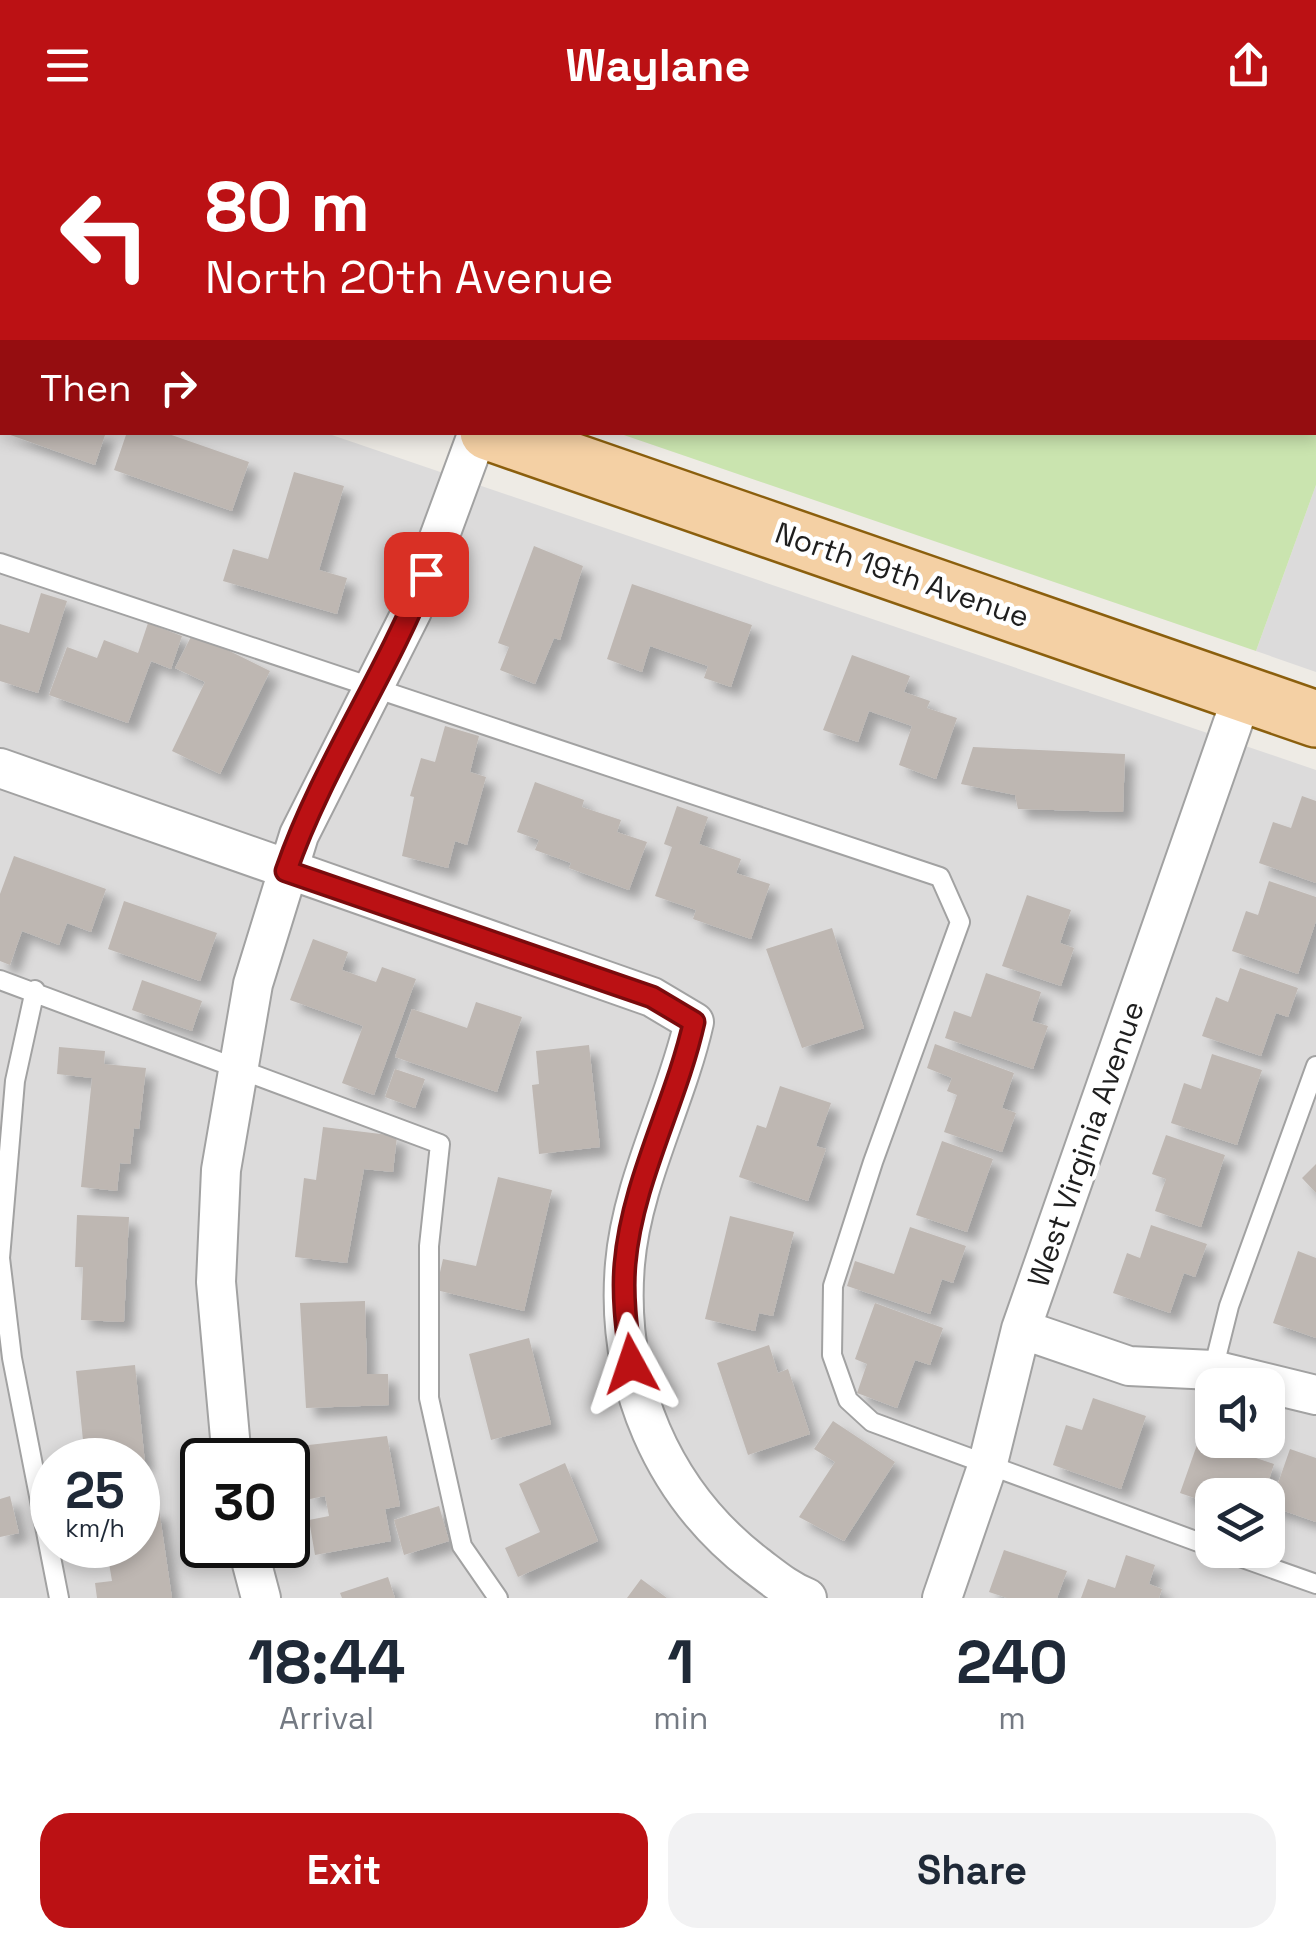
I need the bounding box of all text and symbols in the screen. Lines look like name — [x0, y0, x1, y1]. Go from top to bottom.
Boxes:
text: Waylane — [566, 37, 750, 94]
icon: menu — [40, 38, 95, 93]
icon: share — [1221, 38, 1276, 93]
text: 80 m — [205, 162, 370, 251]
icon: left — [40, 170, 170, 300]
text: North 20th Avenue — [205, 249, 614, 306]
icon: right — [151, 360, 206, 415]
text: Then — [40, 364, 131, 412]
street label: North 19th Avenue — [770, 513, 1034, 636]
pin — [384, 532, 469, 617]
icon: arrive — [399, 547, 454, 602]
street label: West Virginia Avenue — [1018, 996, 1153, 1292]
position arrow — [579, 1312, 683, 1416]
map controls — [1195, 1368, 1285, 1568]
button: sound — [1195, 1368, 1285, 1458]
speed limit sign: 30 — [180, 1438, 310, 1568]
text: 25 — [65, 1459, 125, 1523]
button: layers — [1195, 1478, 1285, 1568]
text: km/h — [65, 1512, 125, 1544]
text: 18:44 — [248, 1624, 405, 1701]
text: 1 — [667, 1624, 694, 1701]
text: 240 — [956, 1624, 1068, 1701]
text: Arrival — [279, 1698, 374, 1738]
text: min — [653, 1698, 708, 1738]
text: m — [998, 1698, 1026, 1738]
button: Exit — [40, 1813, 648, 1928]
button: Share — [668, 1813, 1276, 1928]

